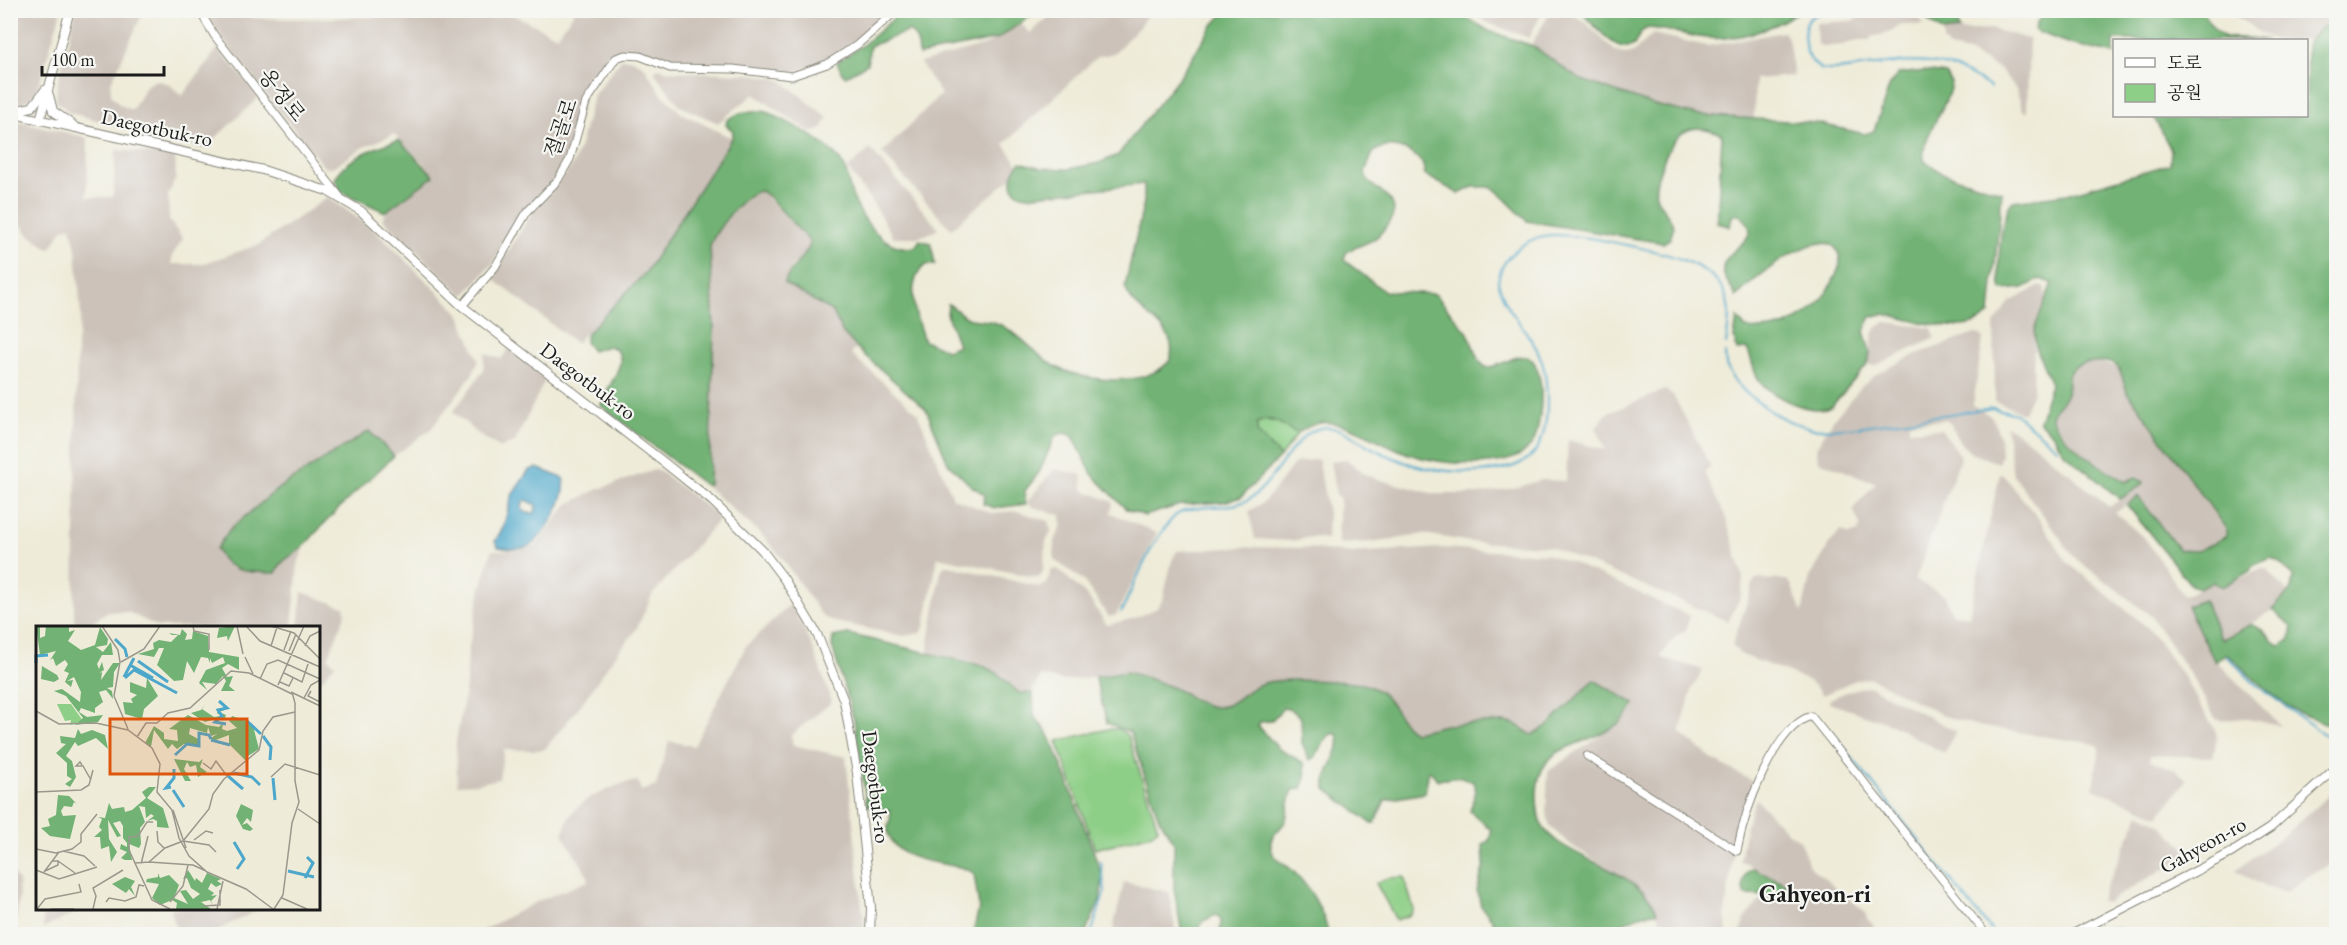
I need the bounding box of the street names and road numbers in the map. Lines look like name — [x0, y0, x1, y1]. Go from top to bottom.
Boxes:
street label: 옹정로 — [253, 62, 312, 127]
street label: 절골로 — [538, 95, 583, 161]
street label: Daegotbuk-ro — [99, 103, 215, 153]
street label: Daegotbuk-ro — [535, 336, 642, 426]
street label: Daegotbuk-ro — [856, 729, 897, 845]
street label: Gahyeon-ro — [2155, 810, 2251, 879]

